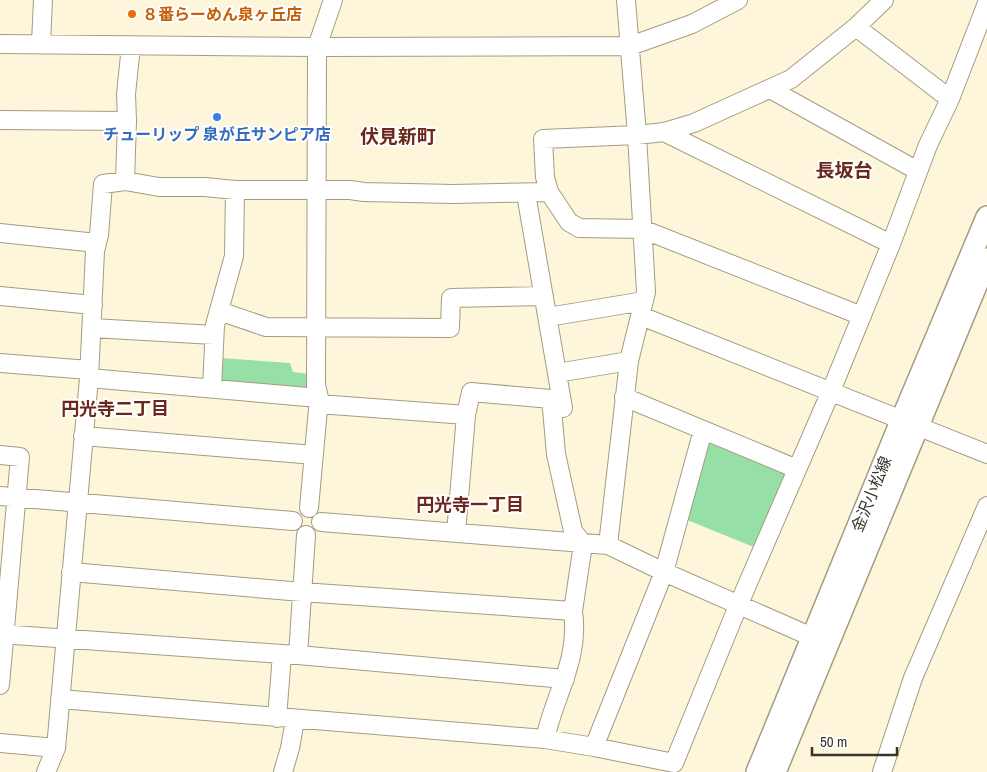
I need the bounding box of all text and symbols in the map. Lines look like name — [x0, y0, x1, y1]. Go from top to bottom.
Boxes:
place label: ８番らーめん泉ヶ丘店 — [142, 3, 302, 25]
marker: ８番らーめん泉ヶ丘店 — [126, 8, 138, 20]
marker: チューリップ 泉が丘サンピア店 — [211, 111, 223, 123]
place label: チューリップ 泉が丘サンピア店 — [103, 123, 331, 145]
district label: 伏見新町 — [360, 123, 436, 149]
district label: 長坂台 — [815, 157, 873, 183]
district label: 円光寺二丁目 — [61, 396, 169, 421]
street label: 金沢小松線 — [846, 453, 896, 535]
district label: 円光寺一丁目 — [416, 492, 524, 517]
scale bar — [812, 724, 897, 756]
text: 50 m — [820, 731, 847, 752]

